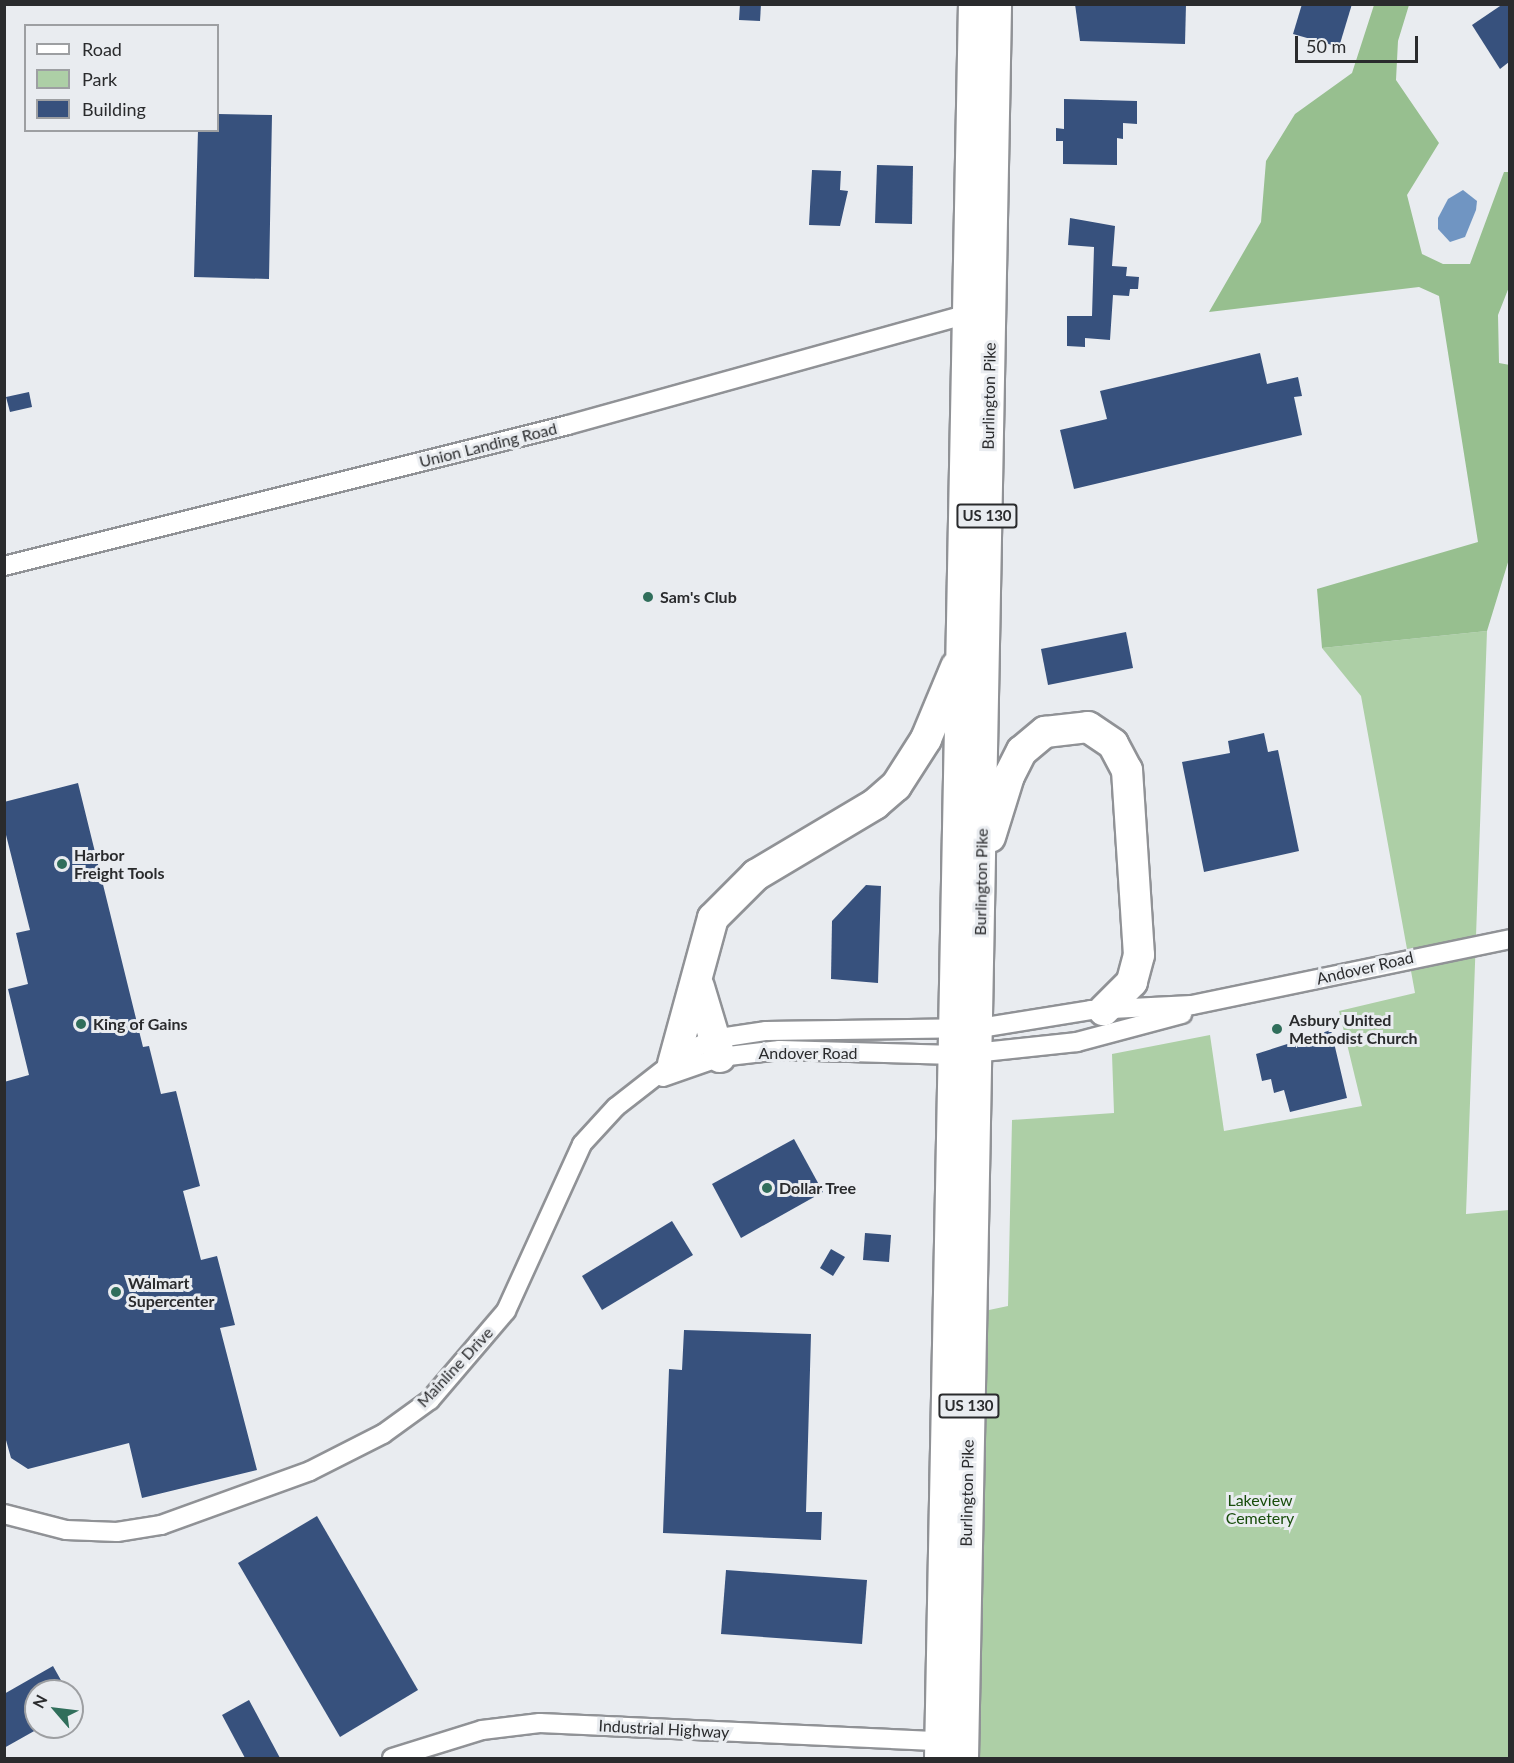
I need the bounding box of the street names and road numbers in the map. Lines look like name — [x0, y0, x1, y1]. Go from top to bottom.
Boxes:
street label: Burlington Pike — [978, 342, 1000, 450]
street label: Union Landing Road — [417, 419, 559, 471]
road number: US 130 — [956, 504, 1018, 528]
street label: Burlington Pike — [970, 828, 992, 936]
street label: Andover Road — [1314, 947, 1416, 989]
street label: Andover Road — [758, 1043, 858, 1063]
street label: Mainline Drive — [413, 1323, 497, 1411]
road number: US 130 — [938, 1394, 1000, 1418]
street label: Burlington Pike — [956, 1439, 978, 1547]
street label: Industrial Highway — [598, 1716, 730, 1742]

